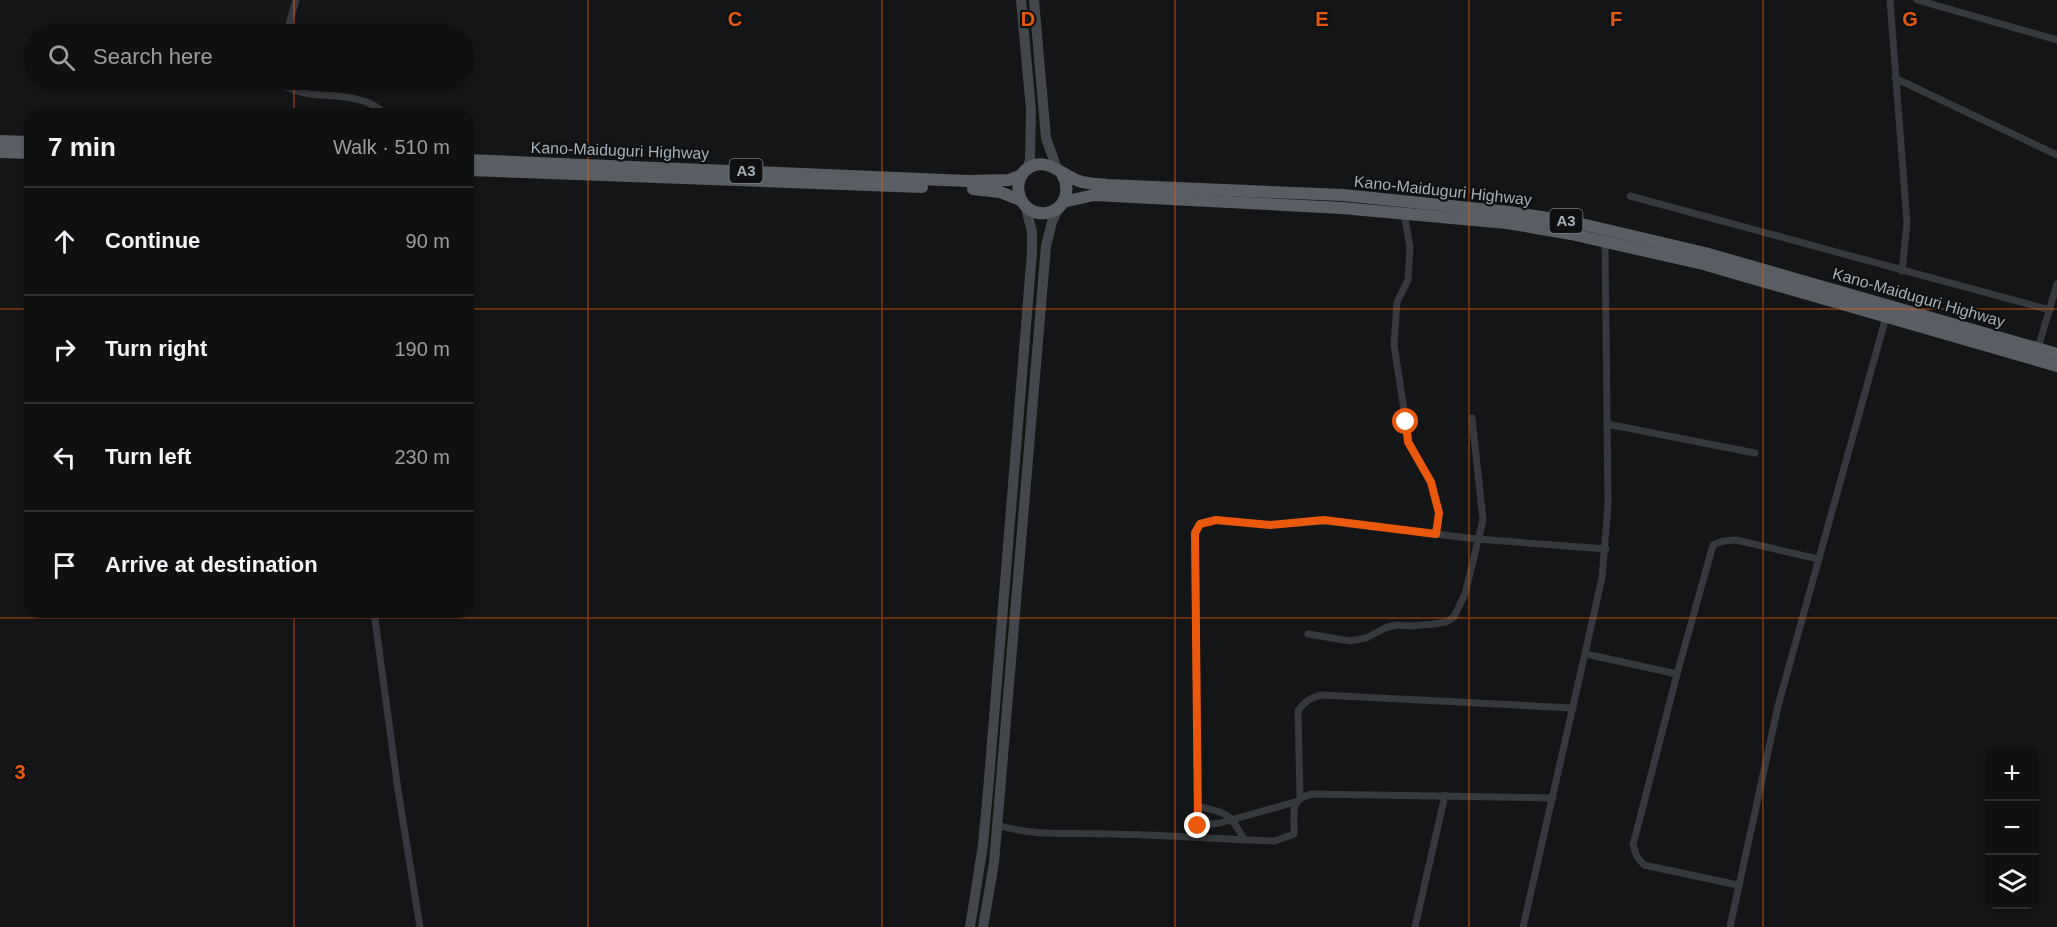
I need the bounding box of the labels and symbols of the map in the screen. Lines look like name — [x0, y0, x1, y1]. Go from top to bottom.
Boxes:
text: C — [728, 8, 742, 30]
text: D — [1021, 8, 1035, 30]
text: E — [1315, 8, 1329, 30]
text: F — [1610, 8, 1622, 30]
text: G — [1902, 8, 1918, 30]
street label: Kano-Maiduguri Highway — [530, 139, 710, 162]
road number: A3 — [730, 159, 762, 183]
street label: Kano-Maiduguri Highway — [1353, 173, 1533, 208]
road number: A3 — [1550, 209, 1582, 233]
street label: Kano-Maiduguri Highway — [1831, 265, 2007, 330]
route start — [1392, 408, 1418, 434]
text: 3 — [14, 761, 26, 783]
route end — [1184, 812, 1210, 838]

